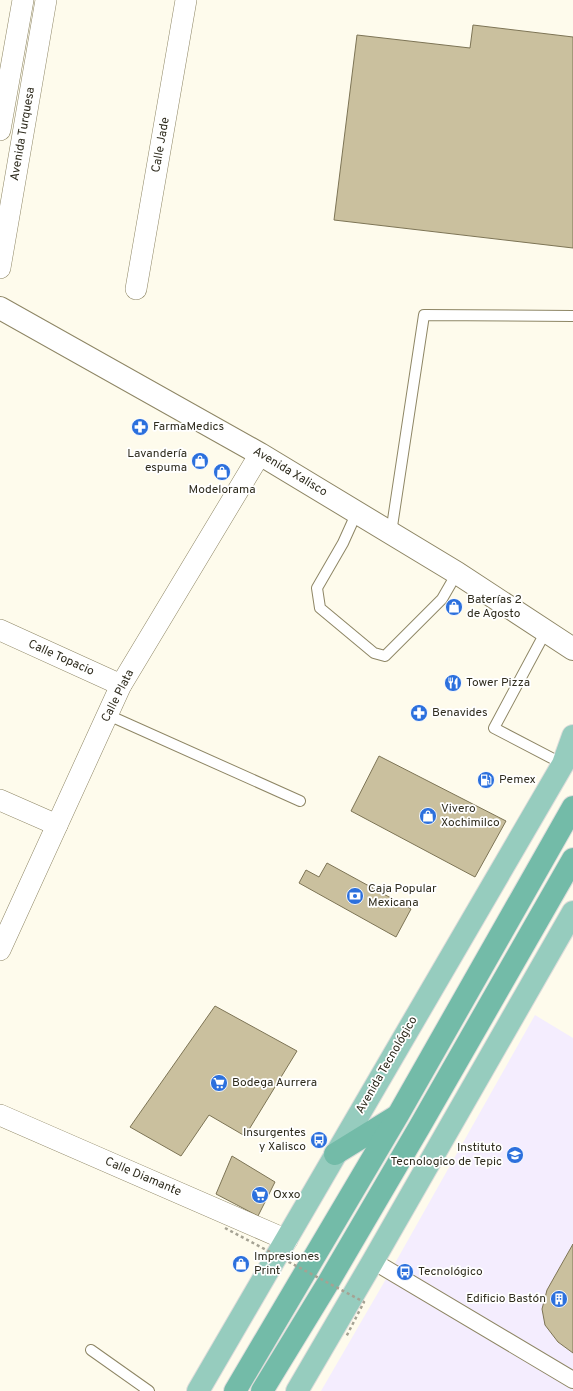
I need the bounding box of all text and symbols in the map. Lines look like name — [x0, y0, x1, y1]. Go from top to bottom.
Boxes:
street label: Avenida Turquesa — [7, 86, 39, 182]
street label: Calle Jade — [148, 116, 174, 174]
pharmacy icon: FarmaMedics — [130, 417, 150, 437]
place label: FarmaMedics — [153, 419, 224, 435]
street label: Avenida Xalisco — [250, 444, 330, 501]
place label: Lavandería espuma — [127, 446, 187, 476]
shop icon: Lavandería espuma — [190, 451, 210, 471]
shop icon: Modelorama — [212, 462, 232, 482]
place label: Modelorama — [189, 482, 255, 498]
place label: Baterías 2 de Agosto — [467, 592, 522, 622]
shop icon: Baterías 2 de Agosto — [444, 597, 464, 617]
street label: Calle Topacio — [25, 636, 97, 680]
street label: Calle Plata — [98, 667, 138, 725]
restaurant icon: Tower Pizza — [443, 673, 463, 693]
place label: Tower Pizza — [466, 675, 530, 691]
pharmacy icon: Benavides — [409, 703, 429, 723]
place label: Benavides — [432, 705, 488, 721]
fuel station icon: Pemex — [476, 770, 496, 790]
place label: Pemex — [499, 772, 536, 788]
place label: Vivero Xochimilco — [441, 801, 500, 831]
shop icon: Vivero Xochimilco — [418, 806, 438, 826]
place label: Caja Popular Mexicana — [368, 881, 437, 911]
bank icon: Caja Popular Mexicana — [345, 886, 365, 906]
street label: Avenida Tecnológico — [353, 1013, 422, 1117]
supermarket icon: Bodega Aurrera — [209, 1073, 229, 1093]
place label: Bodega Aurrera — [232, 1075, 317, 1091]
place label: Insurgentes y Xalisco — [243, 1125, 306, 1155]
bus stop icon: Insurgentes y Xalisco — [309, 1130, 329, 1150]
place label: Instituto Tecnologico de Tepic — [390, 1140, 502, 1170]
school or university icon: Instituto Tecnologico de Tepic — [505, 1145, 525, 1165]
street label: Calle Diamante — [102, 1154, 184, 1200]
supermarket icon: Oxxo — [250, 1185, 270, 1205]
place label: Oxxo — [273, 1187, 301, 1203]
place label: Impresiones Print — [254, 1249, 319, 1279]
shop icon: Impresiones Print — [231, 1254, 251, 1274]
bus stop icon: Tecnológico — [395, 1262, 415, 1282]
place label: Tecnológico — [418, 1264, 483, 1280]
building icon: Edificio Bastón — [549, 1289, 569, 1309]
place label: Edificio Bastón — [466, 1291, 546, 1307]

